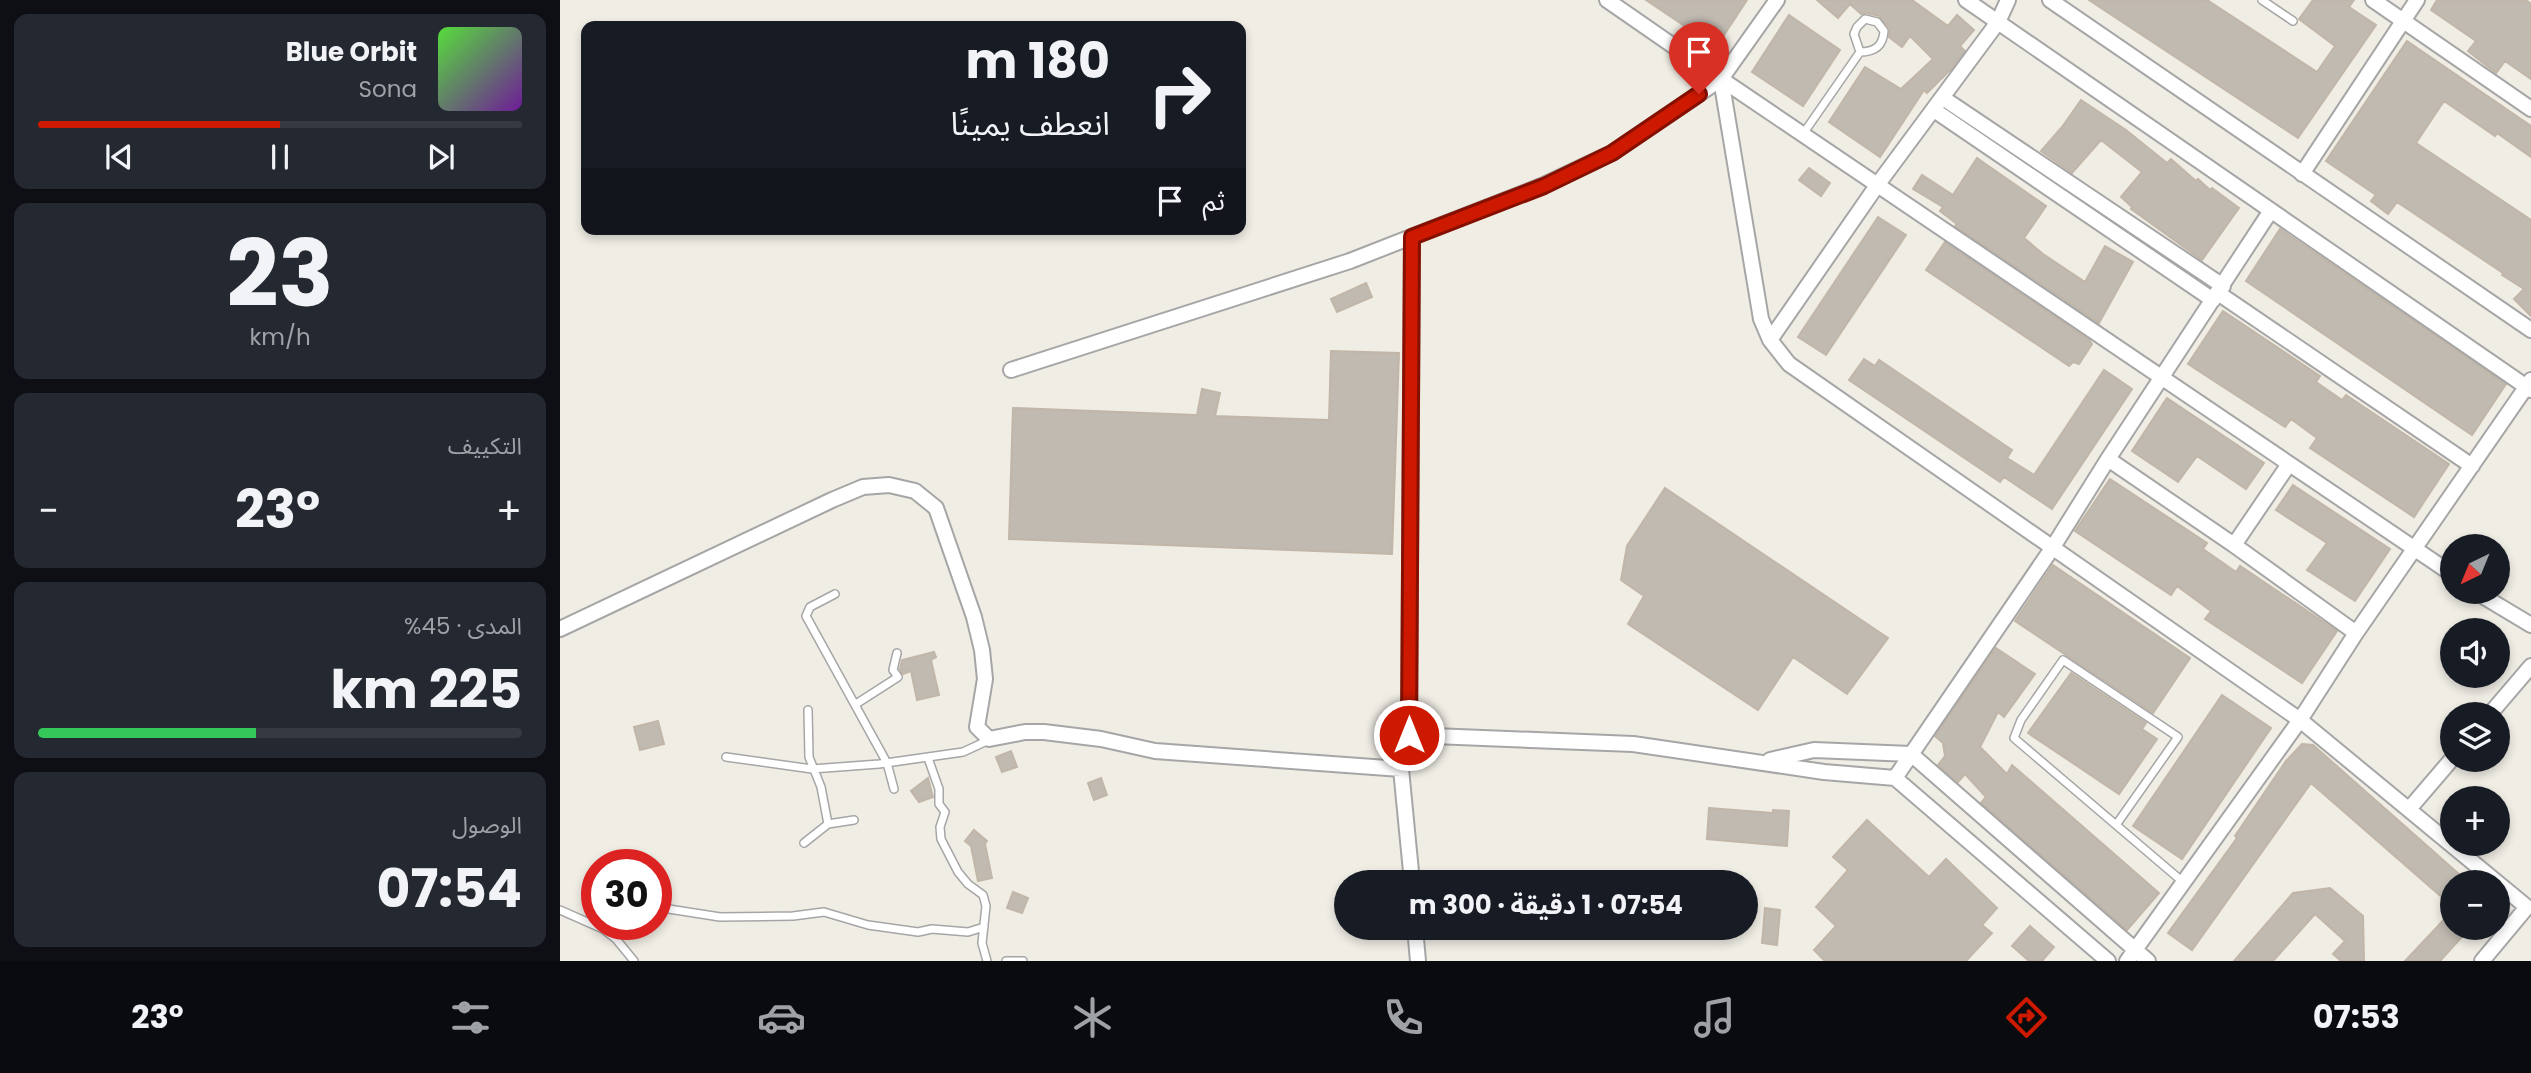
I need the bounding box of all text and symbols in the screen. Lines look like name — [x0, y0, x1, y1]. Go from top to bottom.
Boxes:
pin — [1669, 22, 1729, 94]
text: 180 m — [966, 27, 1110, 95]
icon: arrive — [1680, 33, 1718, 71]
text: Blue Orbit — [286, 34, 417, 70]
icon: right — [1134, 49, 1225, 140]
text: Sona — [359, 73, 417, 105]
text: انعطف يمينًا — [950, 101, 1110, 146]
icon: previous — [100, 138, 138, 176]
icon: pause — [261, 138, 299, 176]
icon: next — [422, 138, 460, 176]
icon: arrive — [1151, 182, 1189, 220]
text: ثم — [1203, 183, 1225, 219]
text: 23 — [226, 210, 334, 338]
text: km/h — [249, 321, 311, 353]
text: التكييف — [448, 430, 522, 462]
text: 23° — [235, 473, 320, 546]
text: − — [38, 484, 59, 537]
text: + — [496, 484, 522, 537]
north arrow — [2440, 534, 2510, 604]
map controls — [2440, 534, 2510, 940]
text: المدى · 45% — [404, 610, 522, 642]
button: sound — [2440, 618, 2510, 688]
text: 225 km — [331, 653, 522, 726]
position arrow — [1372, 698, 1446, 772]
button: layers — [2440, 702, 2510, 772]
button: + — [2440, 786, 2510, 856]
text: الوصول — [452, 809, 522, 841]
speed limit sign: 30 — [581, 849, 672, 940]
text: 07:54 — [377, 852, 522, 925]
button: − — [2440, 870, 2510, 940]
text: 07:54 · 1 دقيقة · 300 m — [1409, 887, 1683, 923]
icon: filters — [446, 993, 495, 1042]
icon: car — [757, 993, 806, 1042]
icon: climate — [1068, 993, 1117, 1042]
icon: phone — [1379, 993, 1428, 1042]
icon: music — [1690, 993, 1739, 1042]
icon: directions — [2002, 993, 2051, 1042]
text: 23° — [131, 994, 184, 1039]
text: 07:53 — [2313, 994, 2400, 1039]

